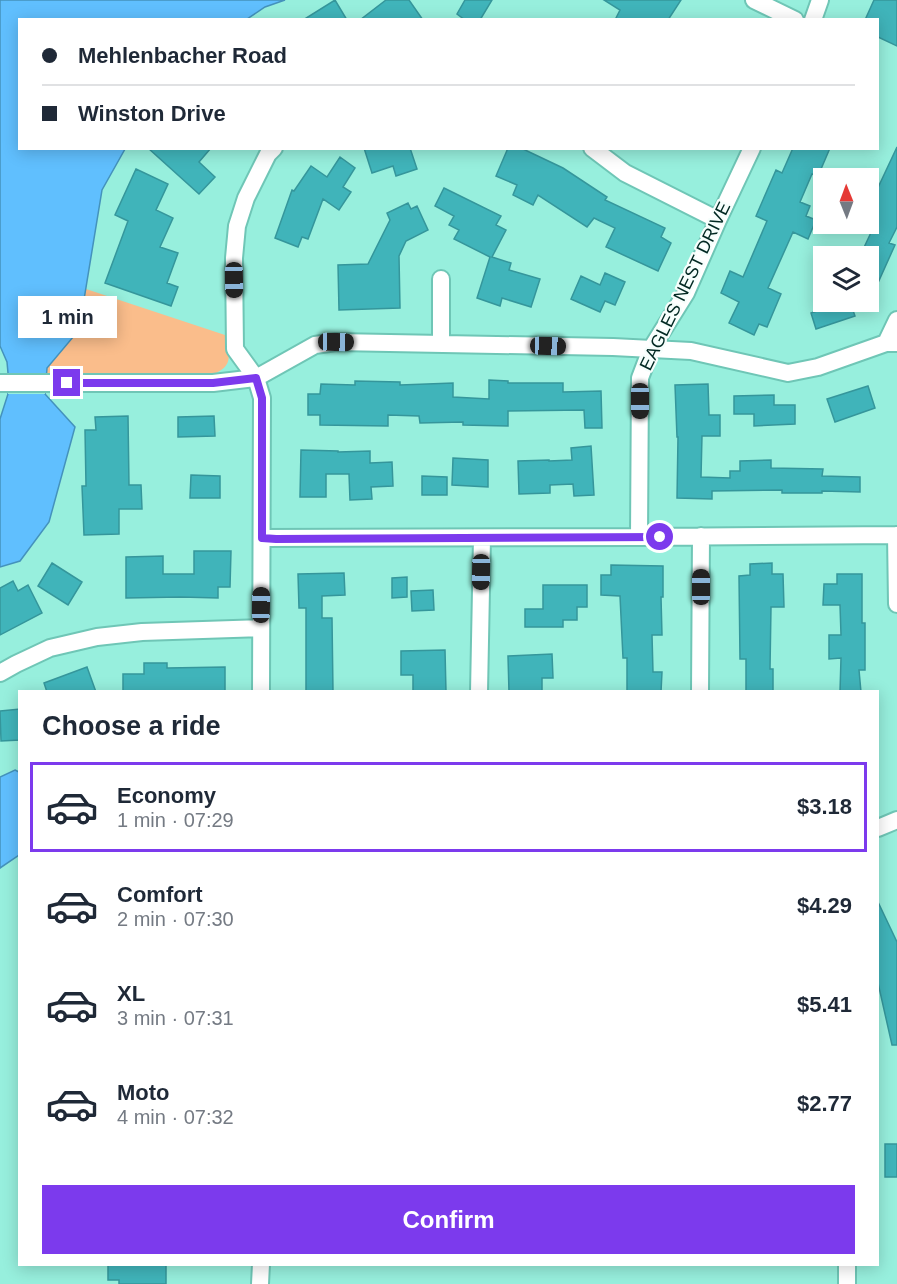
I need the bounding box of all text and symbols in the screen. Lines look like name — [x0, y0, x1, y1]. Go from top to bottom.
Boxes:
text: Mehlenbacher Road — [78, 43, 287, 68]
text: Winston Drive — [78, 101, 226, 126]
north arrow — [813, 168, 879, 234]
map controls — [813, 168, 879, 312]
street label: EAGLES NEST DRIVE — [636, 199, 734, 373]
button: layers — [813, 246, 879, 312]
car — [225, 262, 243, 298]
callout: 1 min — [17, 296, 116, 338]
text: 1 min — [41, 306, 94, 328]
car — [318, 333, 354, 351]
car — [530, 336, 566, 356]
route end — [53, 369, 80, 396]
car — [631, 383, 649, 419]
route start — [646, 523, 673, 550]
car — [472, 554, 490, 590]
car — [692, 569, 710, 605]
car — [252, 587, 270, 623]
text: Choose a ride — [42, 711, 221, 741]
icon: car — [45, 780, 99, 834]
text: Economy — [117, 783, 216, 808]
text: $3.18 — [797, 794, 852, 819]
text: 1 min · 07:29 — [117, 809, 234, 831]
icon: car — [45, 879, 99, 933]
text: Comfort — [117, 882, 203, 907]
text: $4.29 — [797, 893, 852, 918]
text: 2 min · 07:30 — [117, 908, 234, 930]
icon: car — [45, 978, 99, 1032]
text: XL — [117, 981, 145, 1006]
text: $5.41 — [797, 992, 852, 1017]
text: 3 min · 07:31 — [117, 1007, 234, 1029]
icon: car — [45, 1077, 99, 1131]
text: Moto — [117, 1080, 170, 1105]
text: $2.77 — [797, 1091, 852, 1116]
text: 4 min · 07:32 — [117, 1106, 234, 1128]
button: Confirm — [42, 1185, 855, 1254]

